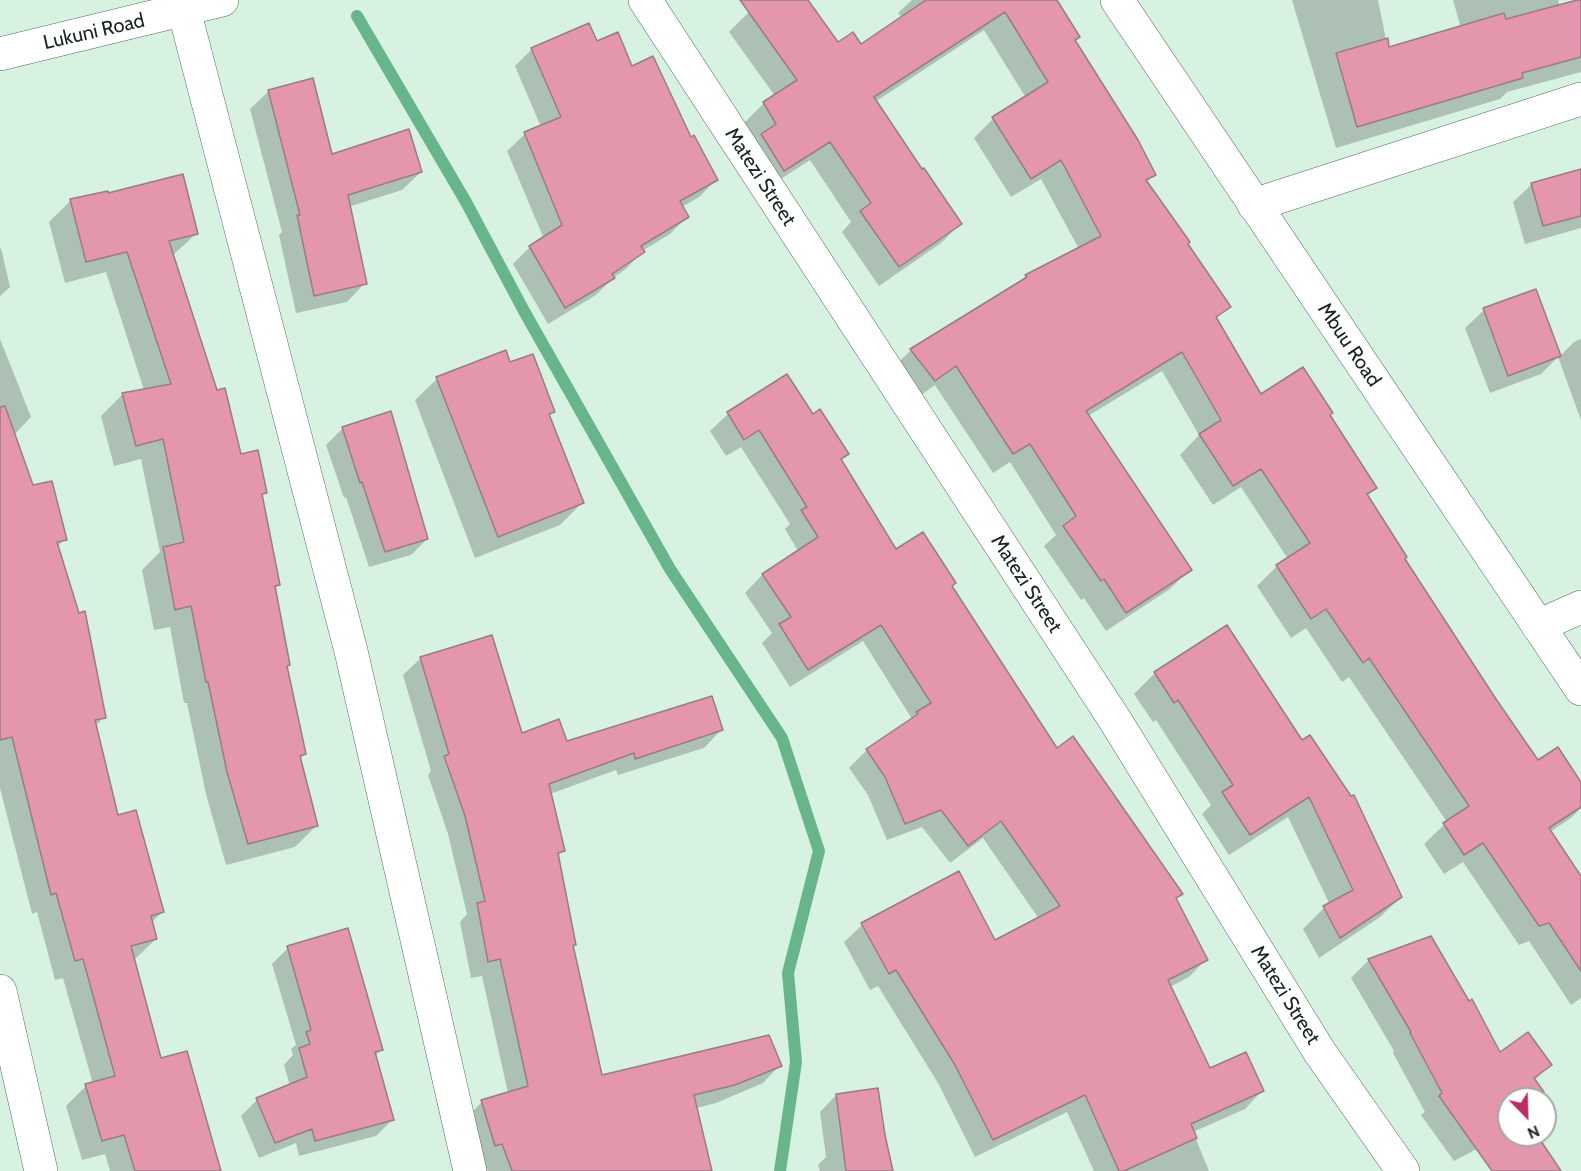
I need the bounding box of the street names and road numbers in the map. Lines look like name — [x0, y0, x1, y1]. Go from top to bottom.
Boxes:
street label: Lukuni Road — [41, 9, 147, 55]
street label: Matezi Street — [719, 124, 801, 230]
street label: Mbuu Road — [1312, 299, 1386, 391]
street label: Matezi Street — [985, 531, 1067, 637]
street label: Matezi Street — [1245, 941, 1325, 1049]

